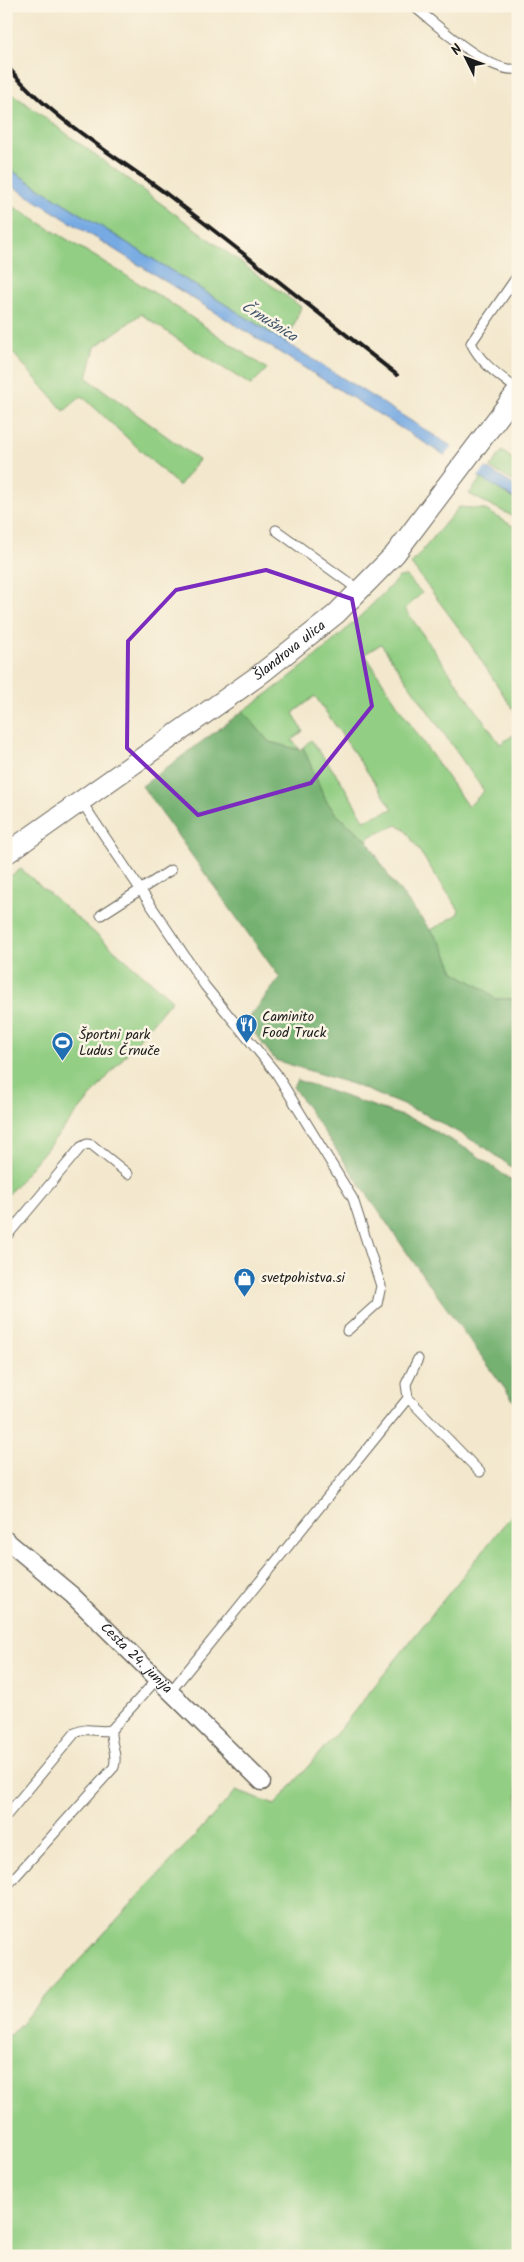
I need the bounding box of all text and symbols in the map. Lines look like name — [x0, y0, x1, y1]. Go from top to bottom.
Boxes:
north arrow — [442, 32, 492, 82]
text: N — [446, 39, 468, 61]
water label: Črnušnica — [236, 295, 303, 349]
street label: Šlandrova ulica — [249, 615, 331, 687]
place label: Caminito Food Truck — [262, 1006, 327, 1044]
restaurant icon: Caminito Food Truck — [234, 1013, 258, 1044]
place label: Športni park Ludus Črnuče — [79, 1024, 160, 1062]
sports icon: Športni park Ludus Črnuče — [51, 1031, 75, 1062]
shop icon: svetpohistva.si — [233, 1266, 257, 1297]
place label: svetpohistva.si — [261, 1267, 346, 1289]
street label: Cesta 24. junija — [95, 1617, 178, 1699]

